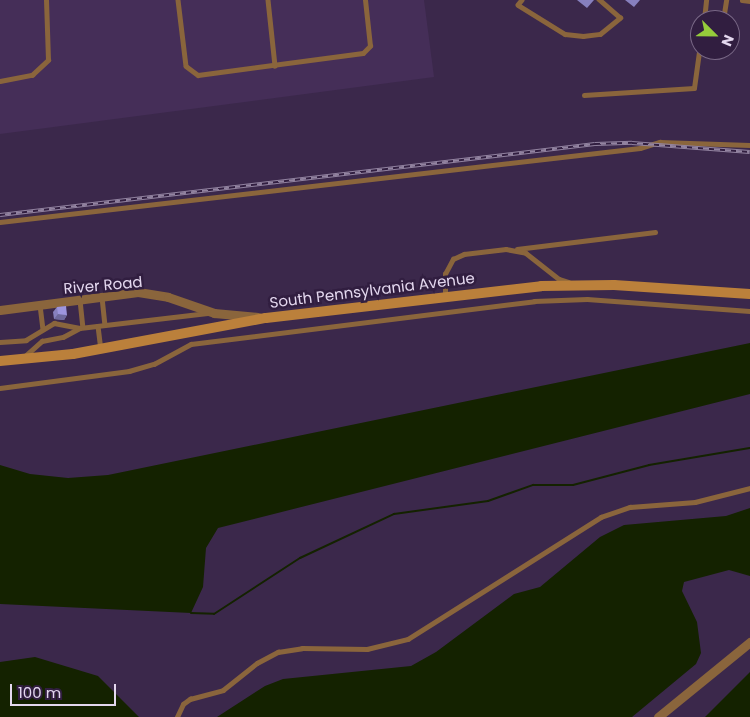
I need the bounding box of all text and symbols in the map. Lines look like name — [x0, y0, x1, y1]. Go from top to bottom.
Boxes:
north arrow — [690, 10, 740, 60]
text: N — [717, 32, 739, 49]
street label: South Pennsylvania Avenue — [268, 268, 476, 312]
street label: River Road — [63, 273, 143, 297]
scale bar — [12, 674, 119, 706]
text: 100 m — [18, 682, 61, 703]

